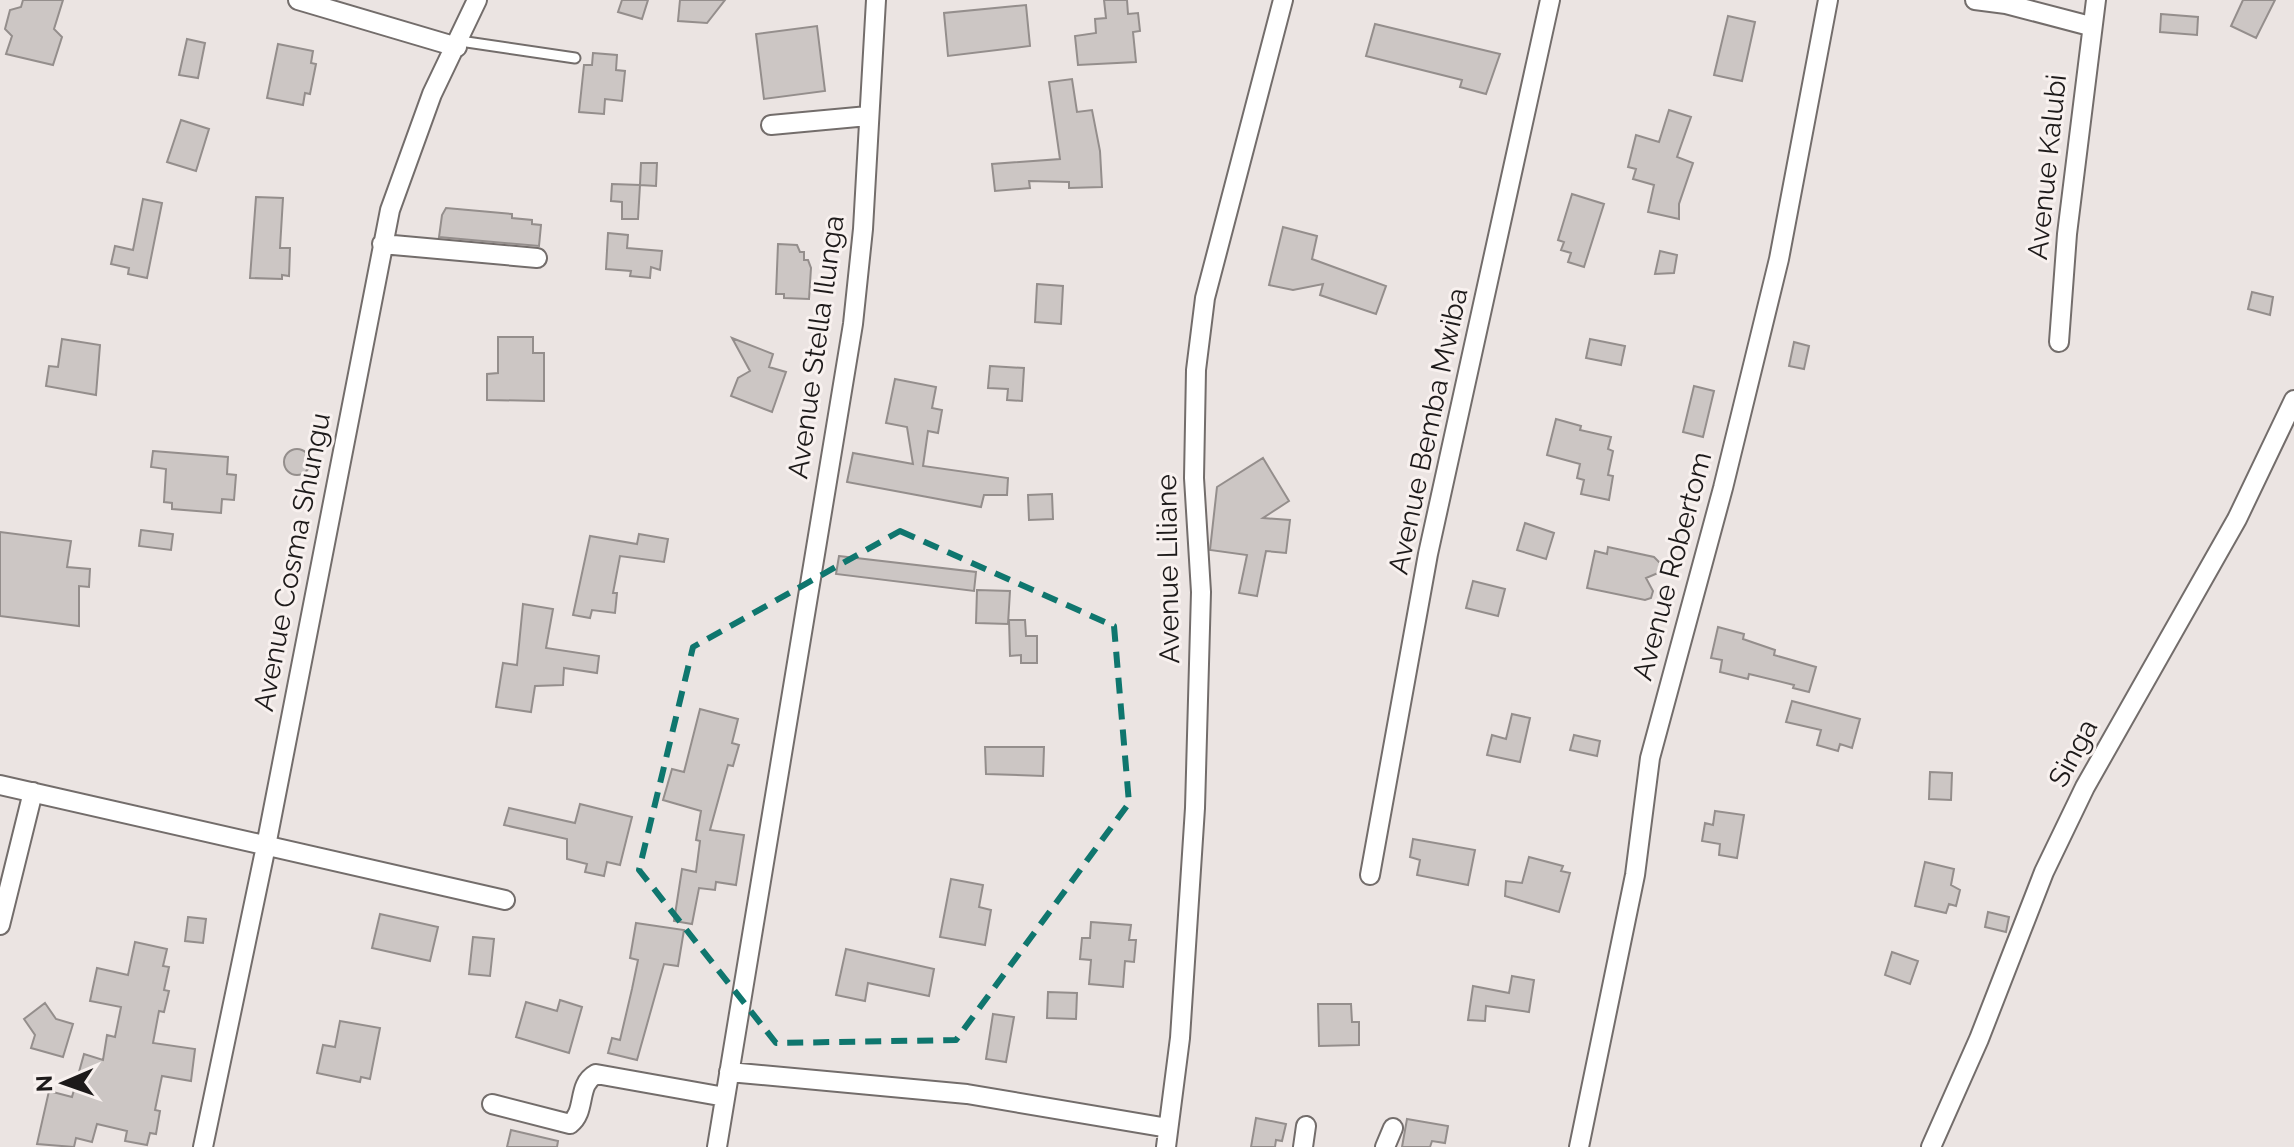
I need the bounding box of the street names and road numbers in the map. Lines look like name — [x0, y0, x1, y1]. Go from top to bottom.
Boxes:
street label: Avenue Kalubi — [2021, 73, 2073, 261]
street label: Avenue Stella Ilunga — [781, 213, 851, 481]
street label: Avenue Bemba Mwiba — [1382, 285, 1474, 577]
street label: Avenue Cosma Shungu — [247, 410, 337, 714]
street label: Avenue Robertom — [1626, 448, 1718, 684]
street label: Avenue Liliane — [1150, 474, 1186, 664]
street label: Singa — [2042, 713, 2104, 793]

